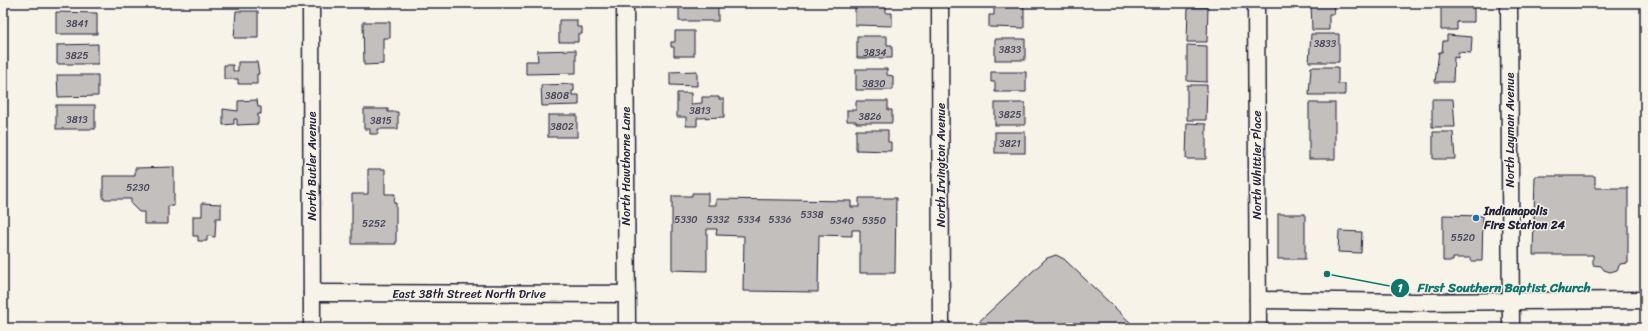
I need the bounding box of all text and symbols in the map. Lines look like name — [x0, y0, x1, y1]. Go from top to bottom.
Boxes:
house number: 3841 — [66, 15, 88, 33]
house number: 3833 — [1314, 35, 1337, 53]
house number: 3833 — [999, 41, 1022, 59]
house number: 3834 — [863, 44, 887, 62]
house number: 3825 — [65, 47, 89, 65]
street label: North Layman Avenue — [1499, 72, 1521, 187]
house number: 3830 — [862, 75, 886, 93]
house number: 3808 — [545, 87, 569, 105]
house number: 3813 — [689, 102, 711, 120]
street label: North Irvington Avenue — [930, 103, 952, 227]
street label: North Hawthorne Lane — [615, 106, 637, 225]
house number: 3825 — [998, 106, 1022, 124]
house number: 3826 — [859, 108, 882, 126]
house number: 3813 — [66, 111, 88, 129]
street label: North Butler Avenue — [301, 111, 323, 220]
street label: North Whittier Place — [1246, 111, 1268, 219]
house number: 3815 — [370, 112, 392, 130]
house number: 3802 — [550, 118, 574, 136]
house number: 3821 — [999, 135, 1021, 153]
house number: 5230 — [126, 179, 150, 197]
place label: Indianapolis Fire Station 24 — [1483, 200, 1566, 236]
house number: 5338 — [800, 206, 824, 224]
house number: 5330 — [674, 211, 698, 229]
house number: 5332 — [707, 211, 730, 229]
house number: 5334 — [737, 211, 761, 229]
house number: 5336 — [769, 211, 792, 229]
house number: 5340 — [830, 212, 854, 230]
house number: 5350 — [862, 212, 886, 230]
marker: Indianapolis Fire Station 24 — [1471, 213, 1481, 223]
house number: 5252 — [362, 215, 386, 233]
house number: 5520 — [1451, 229, 1475, 247]
callout: First Southern Baptist Church — [1390, 275, 1598, 300]
text: First Southern Baptist Church — [1416, 276, 1591, 299]
text: 1 — [1397, 277, 1403, 299]
street label: East 38th Street North Drive — [392, 283, 546, 305]

